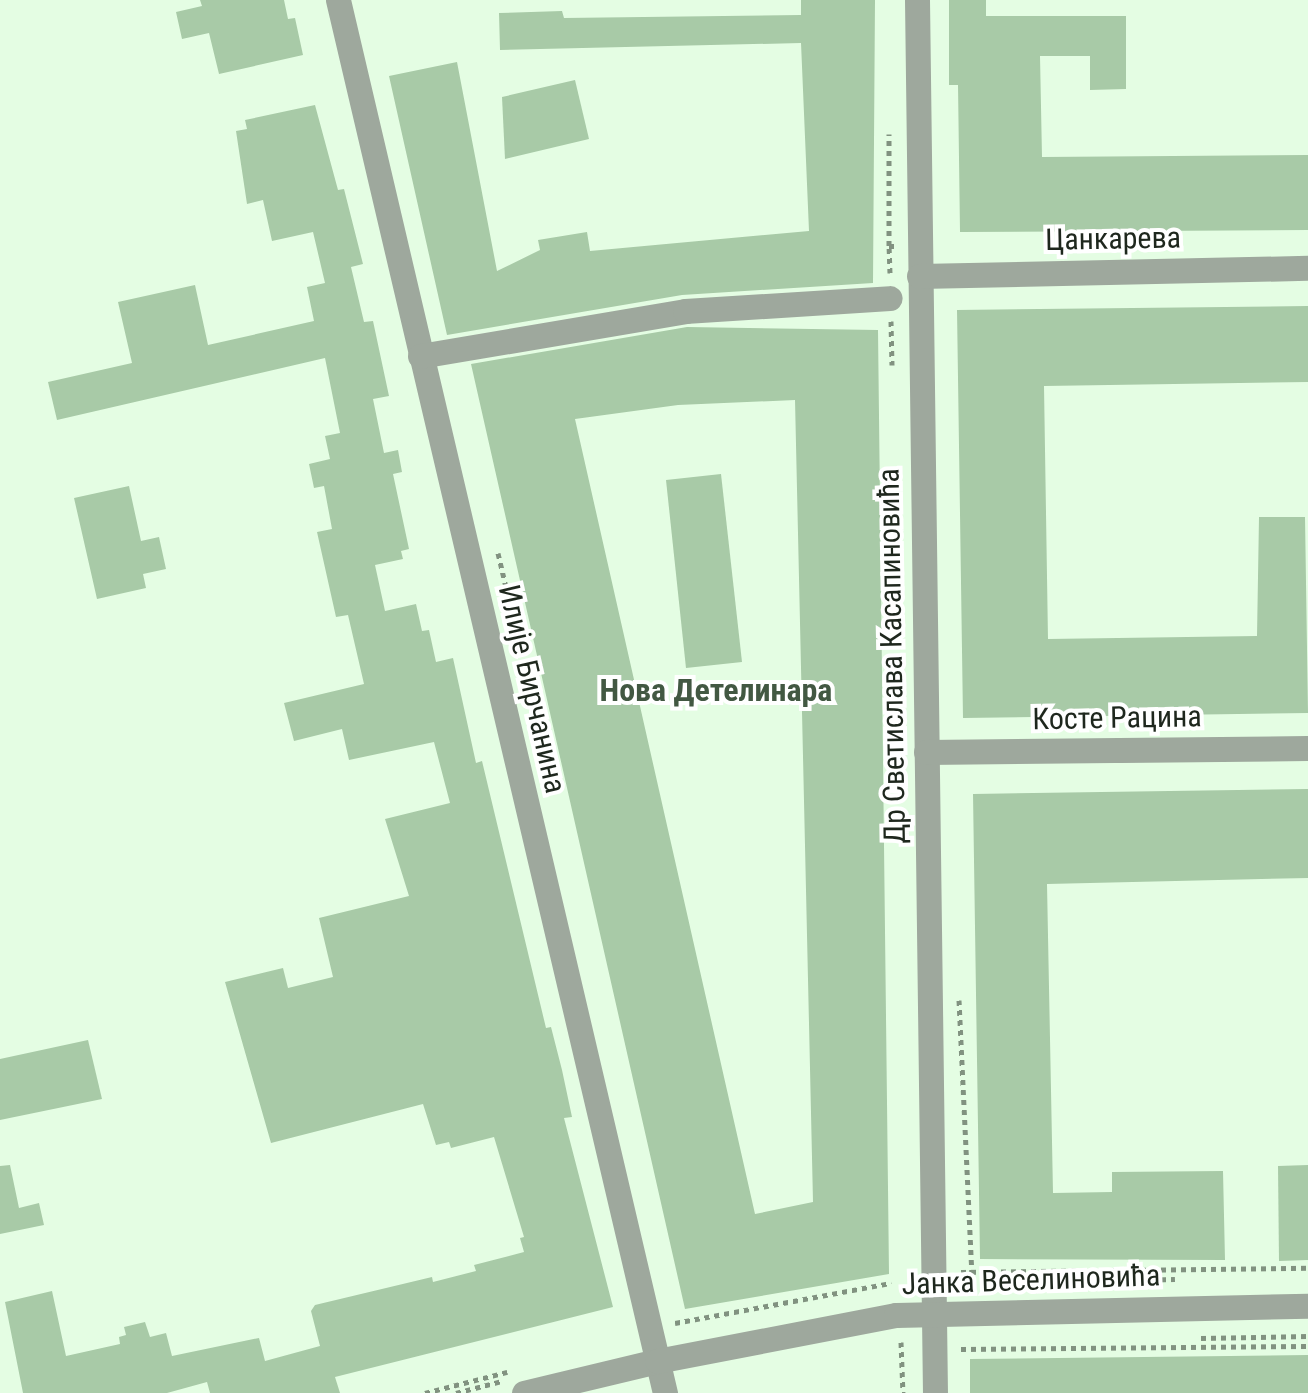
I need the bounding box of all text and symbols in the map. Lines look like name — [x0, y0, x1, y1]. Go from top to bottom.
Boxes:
street label: Цанкарева — [1045, 220, 1181, 258]
street label: Др Светислава Касапиновића — [871, 468, 913, 844]
street label: Илије Бирчанина — [491, 581, 573, 797]
district label: Нова Детелинара — [600, 671, 832, 709]
street label: Косте Рацина — [1032, 699, 1202, 737]
street label: Јанка Веселиновића — [901, 1257, 1161, 1303]

